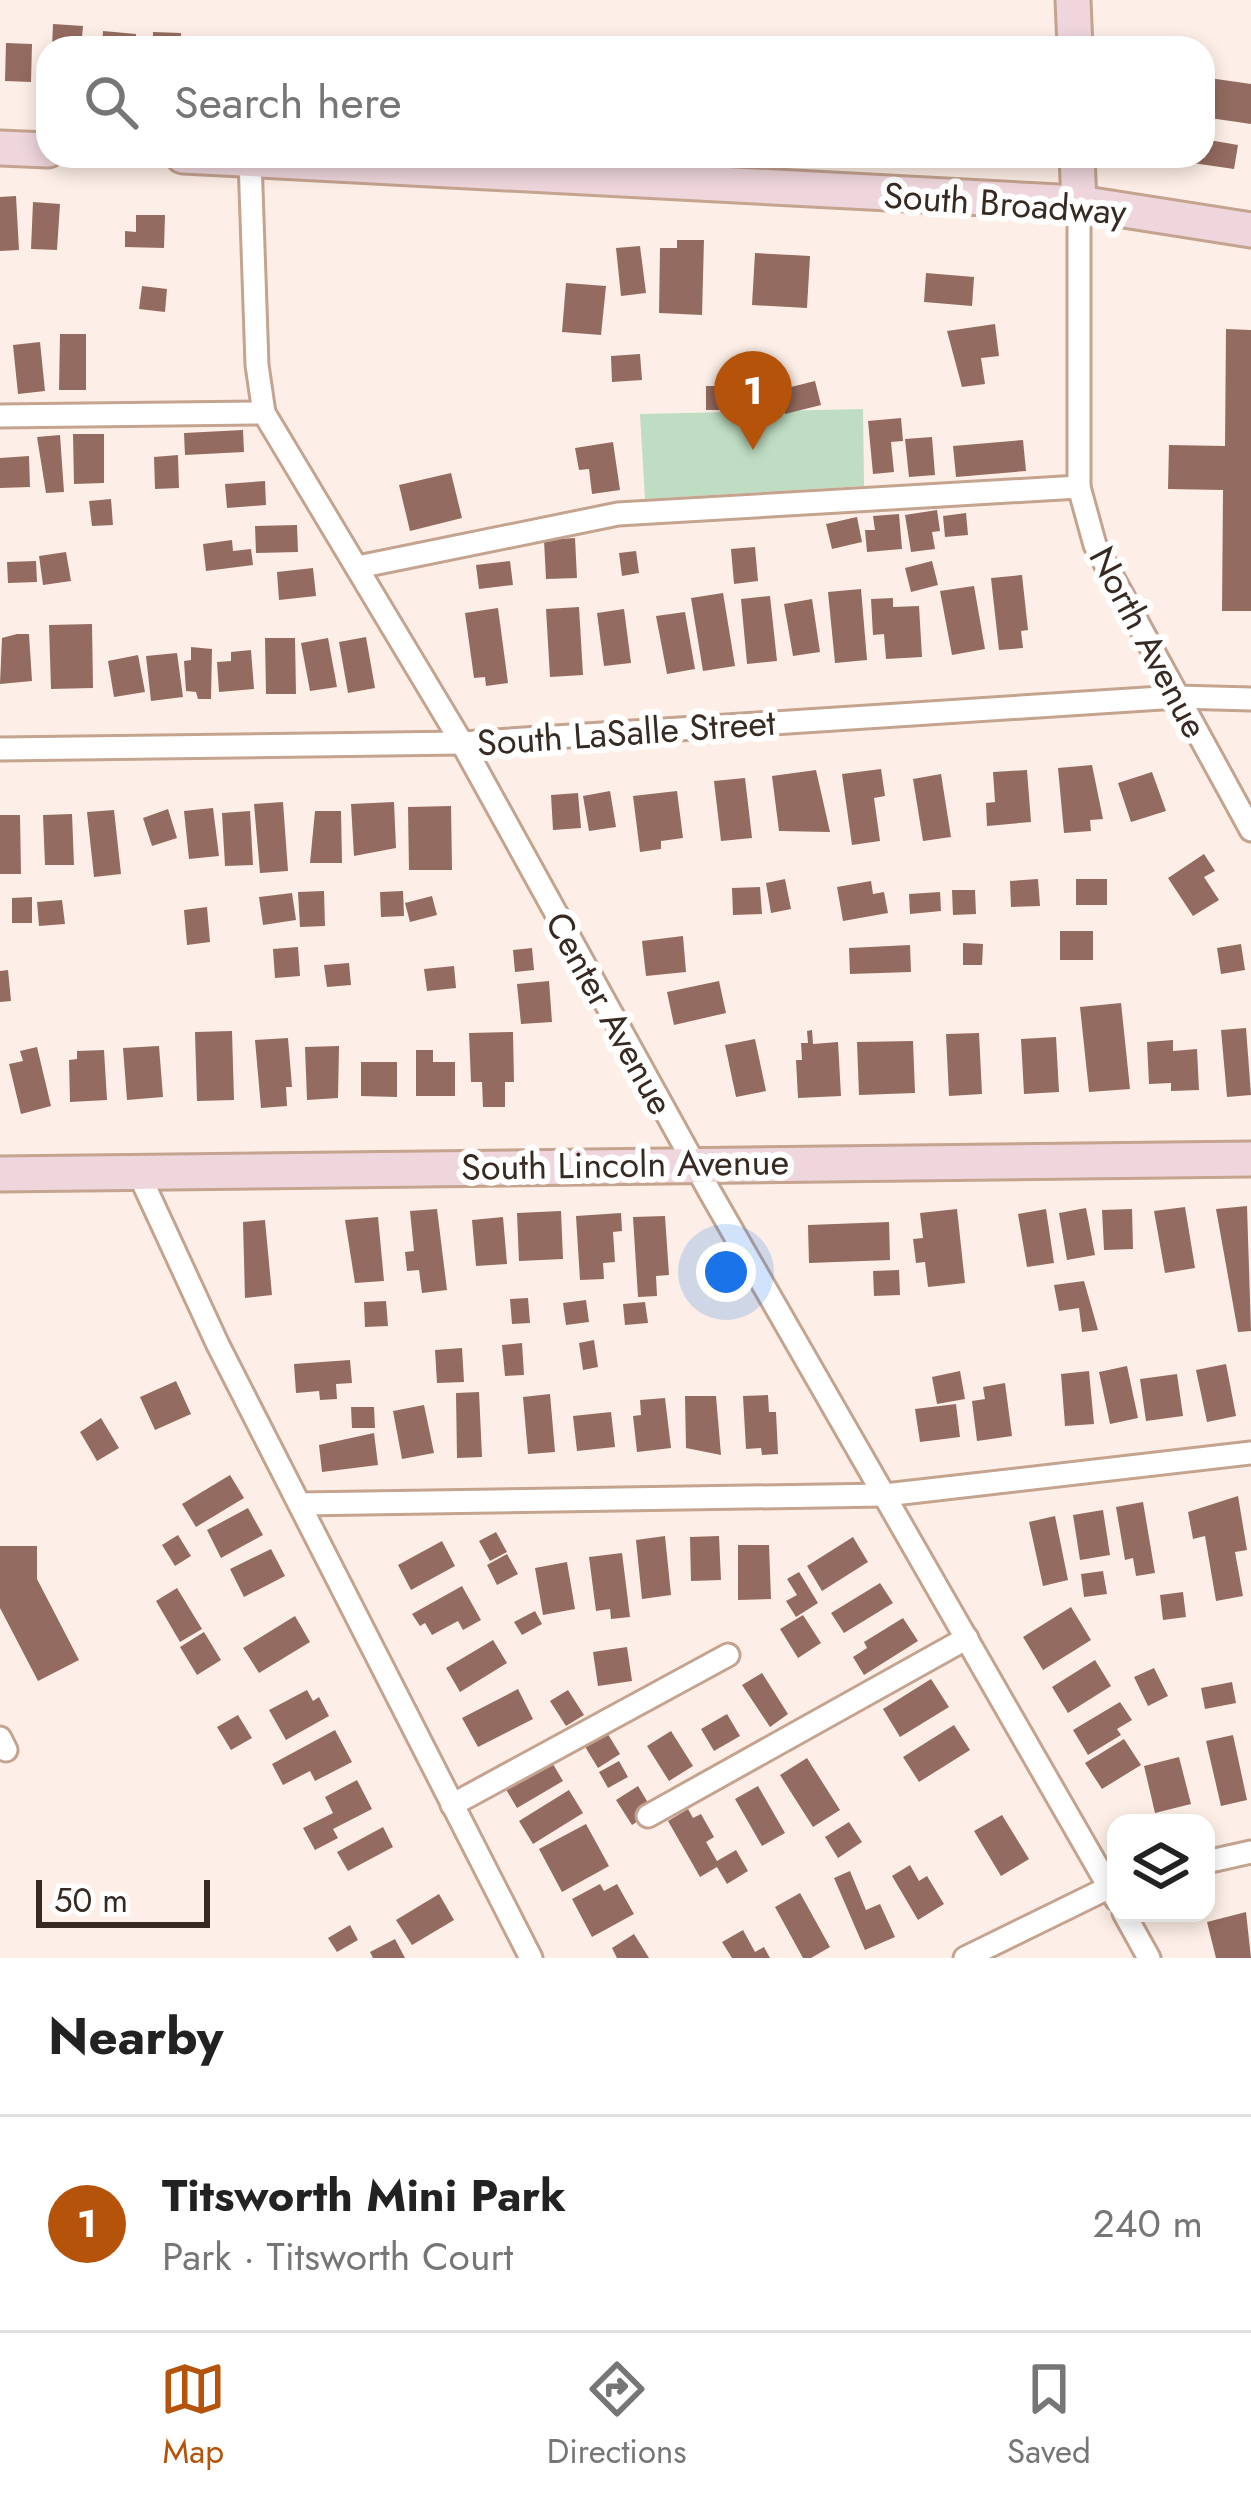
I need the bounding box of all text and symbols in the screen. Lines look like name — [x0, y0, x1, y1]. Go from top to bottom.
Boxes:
search box — [36, 36, 1215, 168]
icon: search — [78, 69, 144, 135]
text: Search here — [174, 70, 402, 135]
street label: South Broadway — [882, 169, 1128, 237]
pin: 1 — [714, 351, 792, 450]
street label: North Avenue — [1077, 537, 1221, 747]
street label: South LaSalle Street — [475, 696, 777, 768]
street label: Center Avenue — [533, 902, 687, 1124]
street label: South Lincoln Avenue — [461, 1135, 789, 1193]
your location — [696, 1242, 756, 1302]
map controls — [1107, 1814, 1215, 1922]
button: layers — [1107, 1814, 1215, 1922]
scale bar — [36, 1874, 210, 1927]
text: 50 m — [54, 1877, 128, 1924]
text: Nearby — [48, 1999, 223, 2073]
text: Titsworth Mini Park — [162, 2163, 566, 2228]
text: 1 — [77, 2195, 97, 2252]
text: 240 m — [1093, 2195, 1203, 2252]
text: Park · Titsworth Court — [162, 2228, 513, 2285]
tab: Map — [160, 2356, 226, 2475]
tab: Directions — [547, 2356, 687, 2475]
tab: Saved — [1007, 2356, 1091, 2475]

